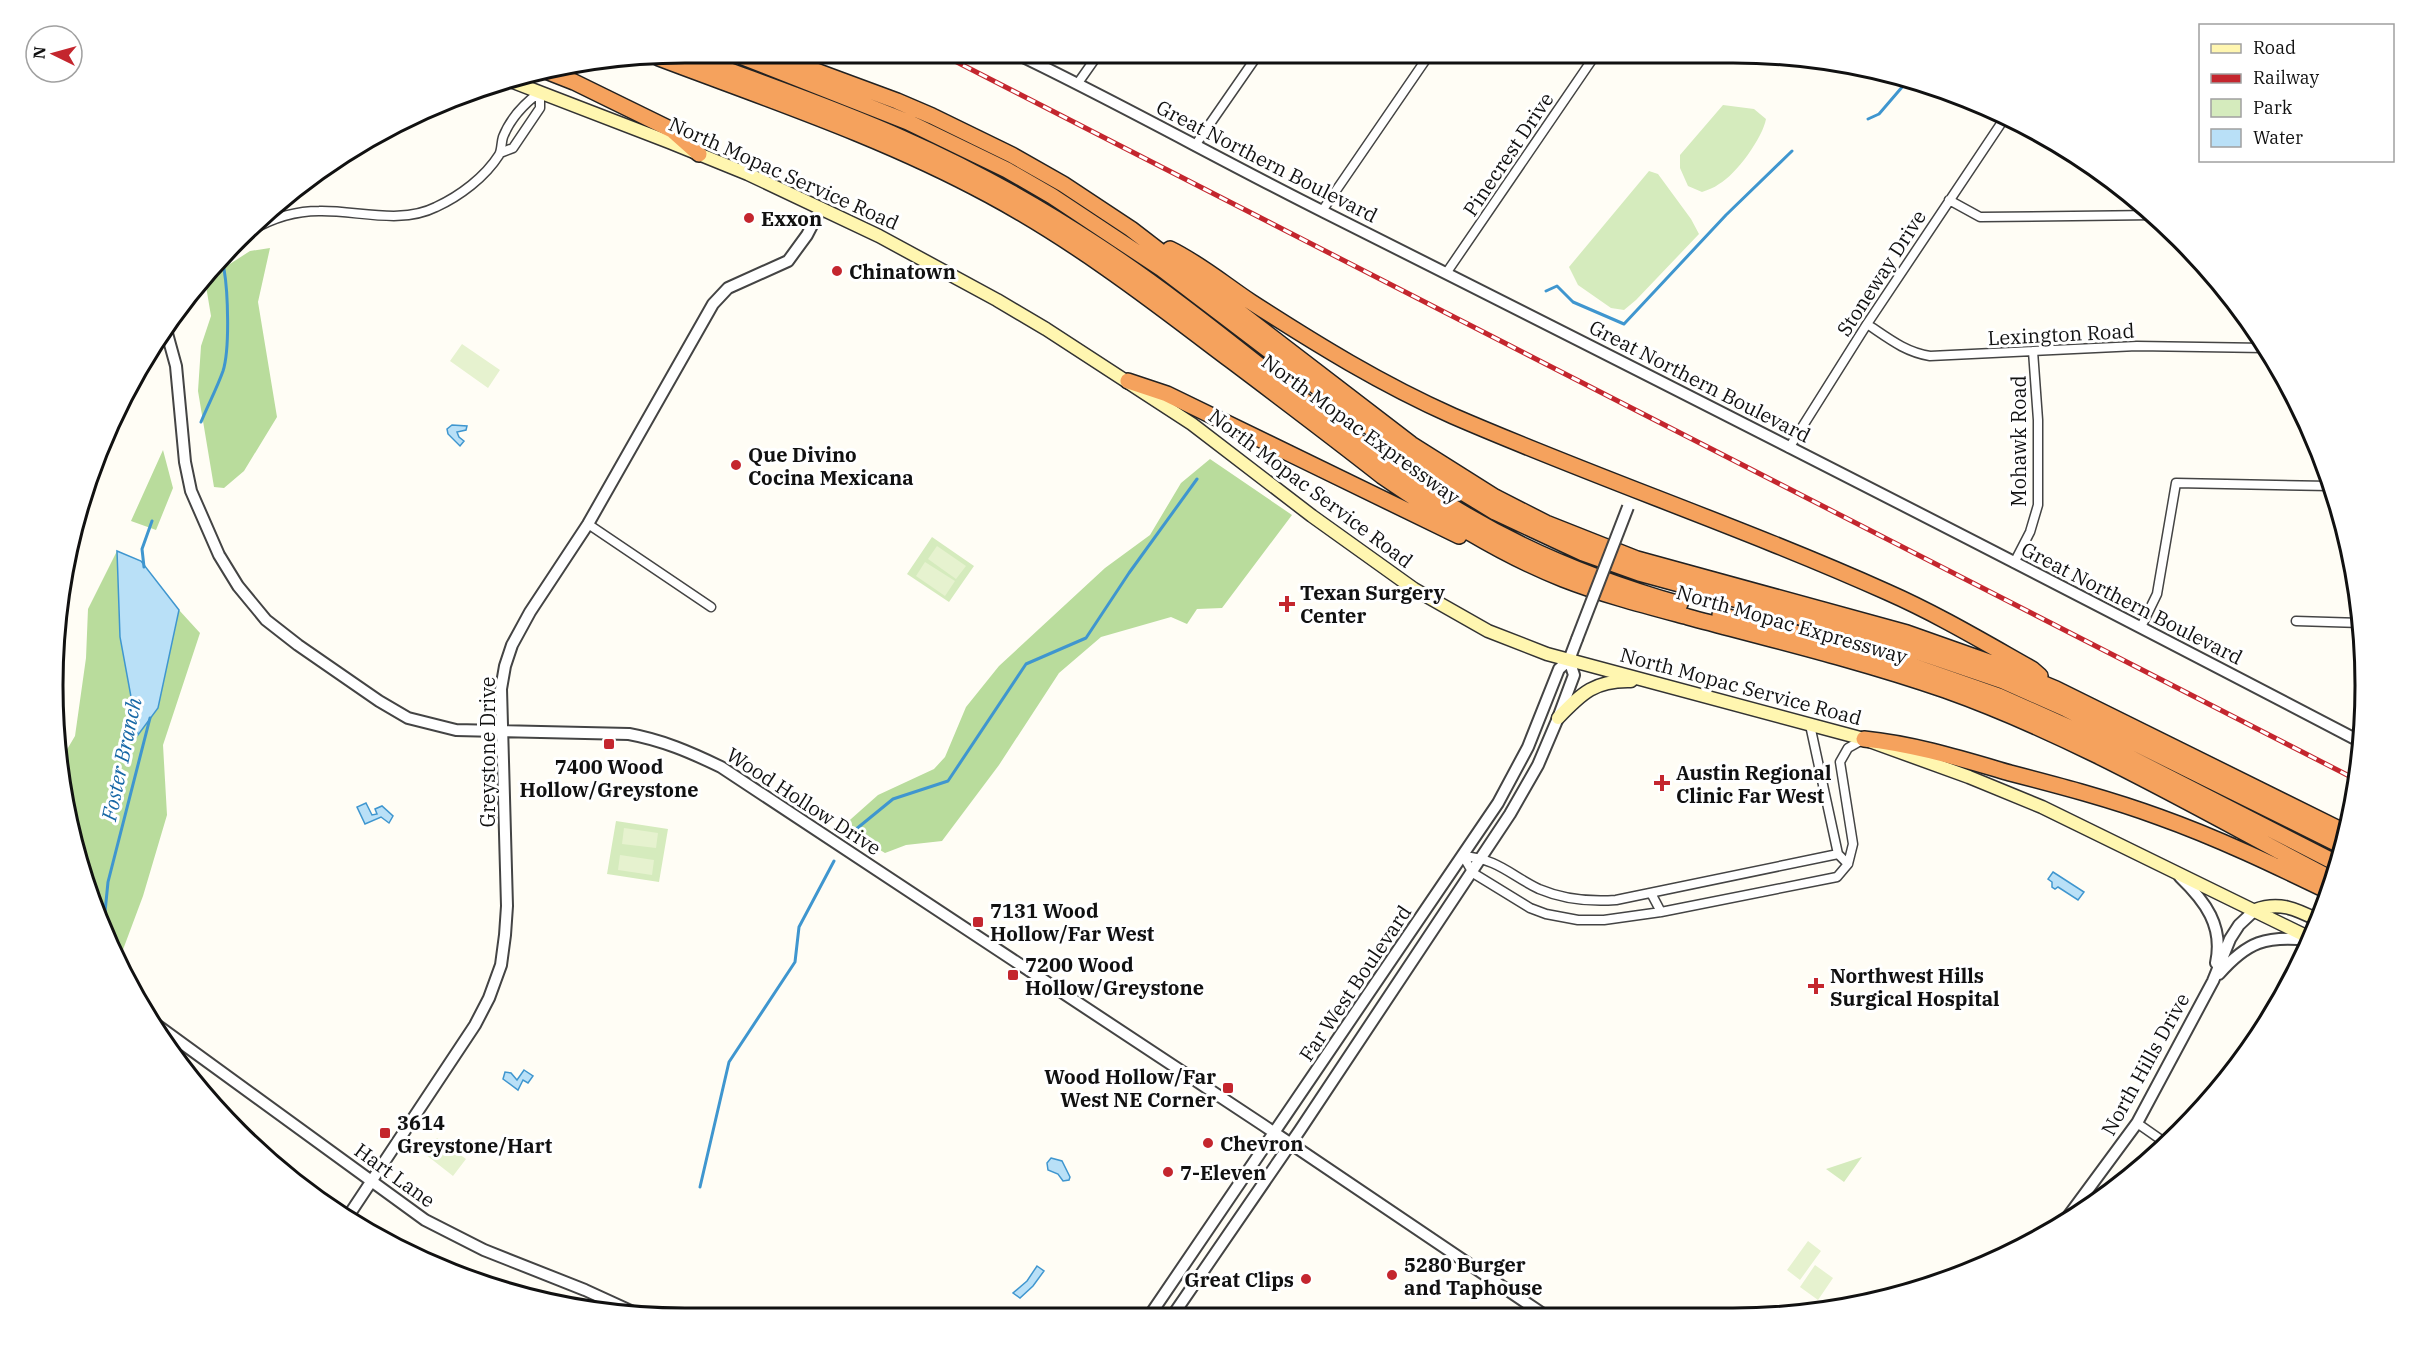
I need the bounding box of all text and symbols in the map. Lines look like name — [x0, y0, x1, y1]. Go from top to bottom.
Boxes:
north arrow — [24, 24, 84, 84]
legend — [2199, 24, 2394, 162]
text: Road — [2253, 36, 2296, 59]
text: N — [29, 46, 50, 60]
text: Railway — [2253, 66, 2319, 89]
street label: Pinecrest Drive — [1457, 87, 1559, 221]
street label: Great Northern Boulevard — [1152, 93, 1382, 229]
text: Park — [2253, 96, 2293, 119]
street label: North Mopac Service Road — [665, 110, 903, 236]
text: Water — [2253, 126, 2303, 149]
place label: Exxon — [761, 205, 822, 232]
street label: Stoneway Drive — [1830, 205, 1932, 341]
marker: Exxon — [742, 211, 756, 225]
place label: Chinatown — [849, 258, 956, 285]
marker: Chinatown — [830, 264, 844, 278]
street label: Great Northern Boulevard — [1585, 313, 1815, 449]
street label: Lexington Road — [1987, 317, 2135, 351]
street label: North Mopac Expressway — [1256, 348, 1466, 510]
street label: Mohawk Road — [2005, 375, 2032, 507]
street label: North Mopac Service Road — [1203, 402, 1419, 574]
place label: Que Divino Cocina Mexicana — [748, 441, 914, 491]
marker: Que Divino Cocina Mexicana — [729, 458, 743, 472]
street label: Great Northern Boulevard — [2017, 535, 2247, 671]
street label: North Mopac Expressway — [1673, 578, 1911, 670]
place label: Texan Surgery Center — [1300, 579, 1446, 629]
marker: Texan Surgery Center — [1278, 595, 1296, 613]
street label: North Mopac Service Road — [1617, 641, 1865, 731]
street label: Greystone Drive — [474, 677, 501, 828]
water label: Foster Branch — [94, 694, 148, 824]
marker: 7400 Wood Hollow/Greystone — [602, 737, 616, 751]
street label: Wood Hollow Drive — [722, 741, 886, 861]
place label: 7400 Wood Hollow/Greystone — [519, 753, 699, 803]
place label: Austin Regional Clinic Far West — [1676, 759, 1831, 809]
marker: Austin Regional Clinic Far West — [1653, 774, 1671, 792]
place label: 7131 Wood Hollow/Far West — [990, 897, 1155, 947]
street label: Far West Boulevard — [1293, 900, 1417, 1066]
marker: 7131 Wood Hollow/Far West — [971, 915, 985, 929]
place label: 7200 Wood Hollow/Greystone — [1025, 951, 1204, 1001]
place label: Northwest Hills Surgical Hospital — [1830, 962, 2000, 1012]
marker: 7200 Wood Hollow/Greystone — [1006, 968, 1020, 982]
marker: Northwest Hills Surgical Hospital — [1807, 977, 1825, 995]
street label: North Hills Drive — [2095, 988, 2195, 1140]
place label: Wood Hollow/Far West NE Corner — [1044, 1063, 1216, 1113]
marker: Wood Hollow/Far West NE Corner — [1221, 1081, 1235, 1095]
place label: 3614 Greystone/Hart — [397, 1109, 553, 1159]
marker: 3614 Greystone/Hart — [378, 1126, 392, 1140]
place label: Chevron — [1220, 1130, 1303, 1157]
marker: Chevron — [1201, 1136, 1215, 1150]
street label: Hart Lane — [349, 1137, 441, 1213]
place label: 7-Eleven — [1180, 1159, 1266, 1186]
marker: 7-Eleven — [1161, 1165, 1175, 1179]
place label: 5280 Burger and Taphouse — [1404, 1251, 1543, 1301]
place label: Great Clips — [1184, 1266, 1294, 1293]
marker: 5280 Burger and Taphouse — [1385, 1268, 1399, 1282]
marker: Great Clips — [1299, 1272, 1313, 1286]

